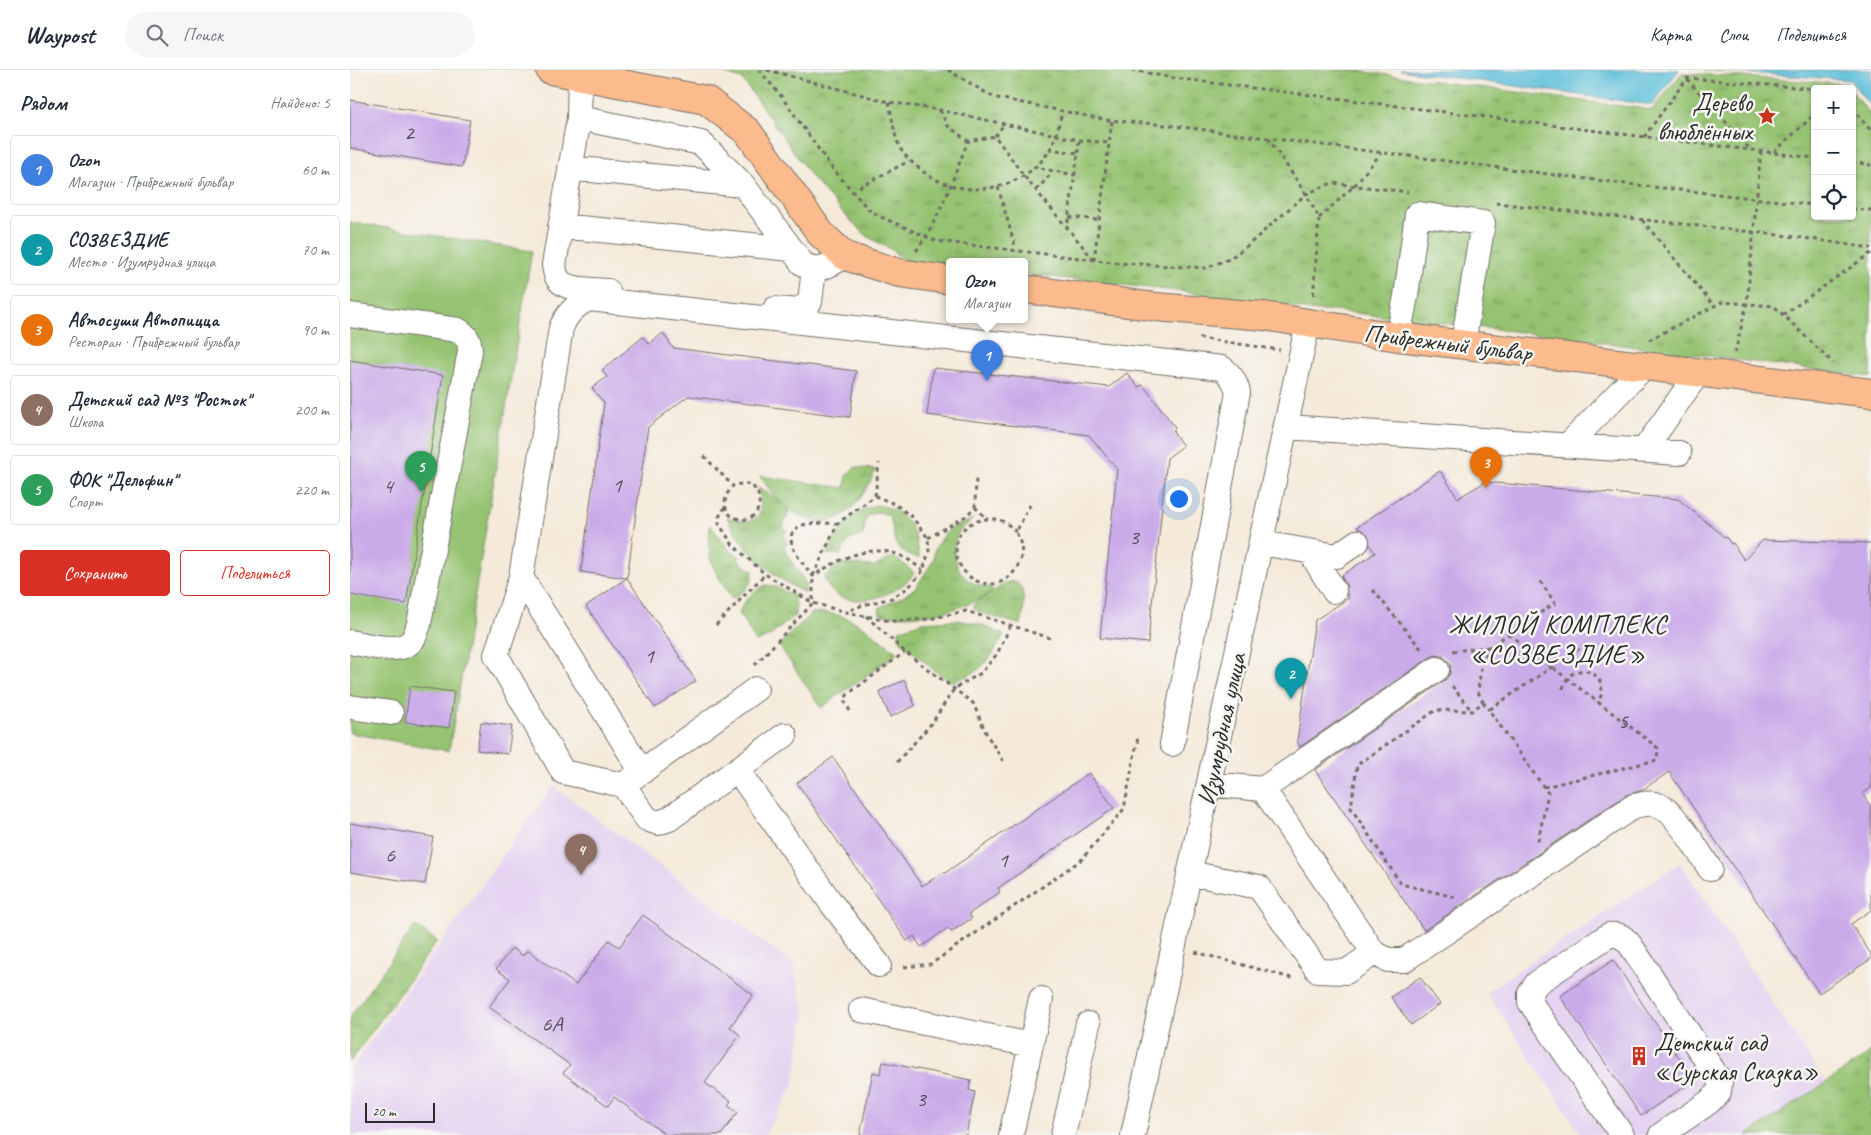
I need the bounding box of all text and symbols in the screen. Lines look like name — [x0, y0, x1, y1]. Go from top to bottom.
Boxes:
search box — [125, 12, 475, 57]
text: Waypost — [25, 20, 95, 50]
icon: search — [143, 21, 171, 49]
text: Поиск — [183, 23, 223, 47]
text: Карта — [1650, 24, 1691, 46]
text: Слои — [1719, 24, 1748, 46]
text: Поделиться — [1776, 24, 1846, 46]
map controls — [1811, 85, 1856, 220]
button: + — [1811, 85, 1856, 130]
place label: Дерево влюблённых — [1657, 87, 1754, 148]
text: Рядом — [20, 90, 67, 116]
text: Найдено: 5 — [270, 93, 330, 113]
place icon: Дерево влюблённых — [1756, 105, 1778, 127]
house number: 2 — [404, 119, 416, 147]
button: − — [1811, 130, 1856, 175]
text: Ozon — [68, 148, 100, 172]
text: 1 — [33, 160, 41, 180]
text: 60 m — [302, 160, 329, 180]
text: Магазин · Прибрежный бульвар — [68, 172, 233, 192]
button: locate — [1811, 175, 1856, 220]
text: СОЗВЕЗДИЕ — [68, 228, 168, 252]
text: 2 — [33, 240, 41, 260]
text: 70 m — [302, 240, 329, 260]
text: Место · Изумрудная улица — [68, 252, 216, 272]
popup — [946, 258, 1028, 323]
text: Ozon — [964, 269, 995, 293]
text: Магазин — [964, 293, 1010, 313]
text: Автосуши Автопицца — [68, 308, 219, 332]
street label: Прибрежный бульвар — [1362, 317, 1535, 369]
text: 3 — [33, 320, 41, 340]
text: 90 m — [302, 320, 329, 340]
text: Ресторан · Прибрежный бульвар — [68, 332, 239, 352]
pin: 1 — [971, 340, 1003, 381]
text: Детский сад №3 "Росток" — [68, 388, 251, 412]
text: 4 — [33, 400, 41, 420]
text: 200 m — [295, 400, 329, 420]
text: Школа — [68, 412, 103, 432]
pin: 3 — [1470, 447, 1502, 488]
pin: 5 — [405, 451, 437, 492]
text: ФОК "Дельфин" — [68, 468, 177, 492]
house number: 1 — [612, 471, 623, 499]
house number: 4 — [383, 472, 395, 500]
text: 5 — [34, 480, 40, 500]
text: 220 m — [295, 480, 329, 500]
your location — [1166, 486, 1192, 512]
text: Спорт — [68, 492, 103, 512]
house number: 3 — [1129, 523, 1141, 551]
button: Сохранить — [20, 550, 170, 596]
button: Поделиться — [180, 550, 330, 596]
district label: ЖИЛОЙ КОМПЛЕКС «СОЗВЕЗДИЕ» — [1449, 608, 1669, 671]
house number: 1 — [644, 642, 655, 670]
street label: Изумрудная улица — [1190, 648, 1255, 808]
pin: 2 — [1275, 658, 1307, 699]
house number: 5 — [1618, 707, 1629, 735]
pin: 4 — [565, 834, 597, 875]
house number: 6 — [385, 841, 396, 869]
house number: 1 — [998, 846, 1009, 874]
house number: 6А — [542, 1010, 563, 1038]
place label: Детский сад «Сурская Сказка» — [1654, 1027, 1819, 1088]
building icon: Детский сад «Сурская Сказка» — [1628, 1045, 1650, 1067]
house number: 3 — [916, 1085, 928, 1113]
scale bar — [365, 1100, 435, 1123]
text: 20 m — [372, 1103, 396, 1120]

